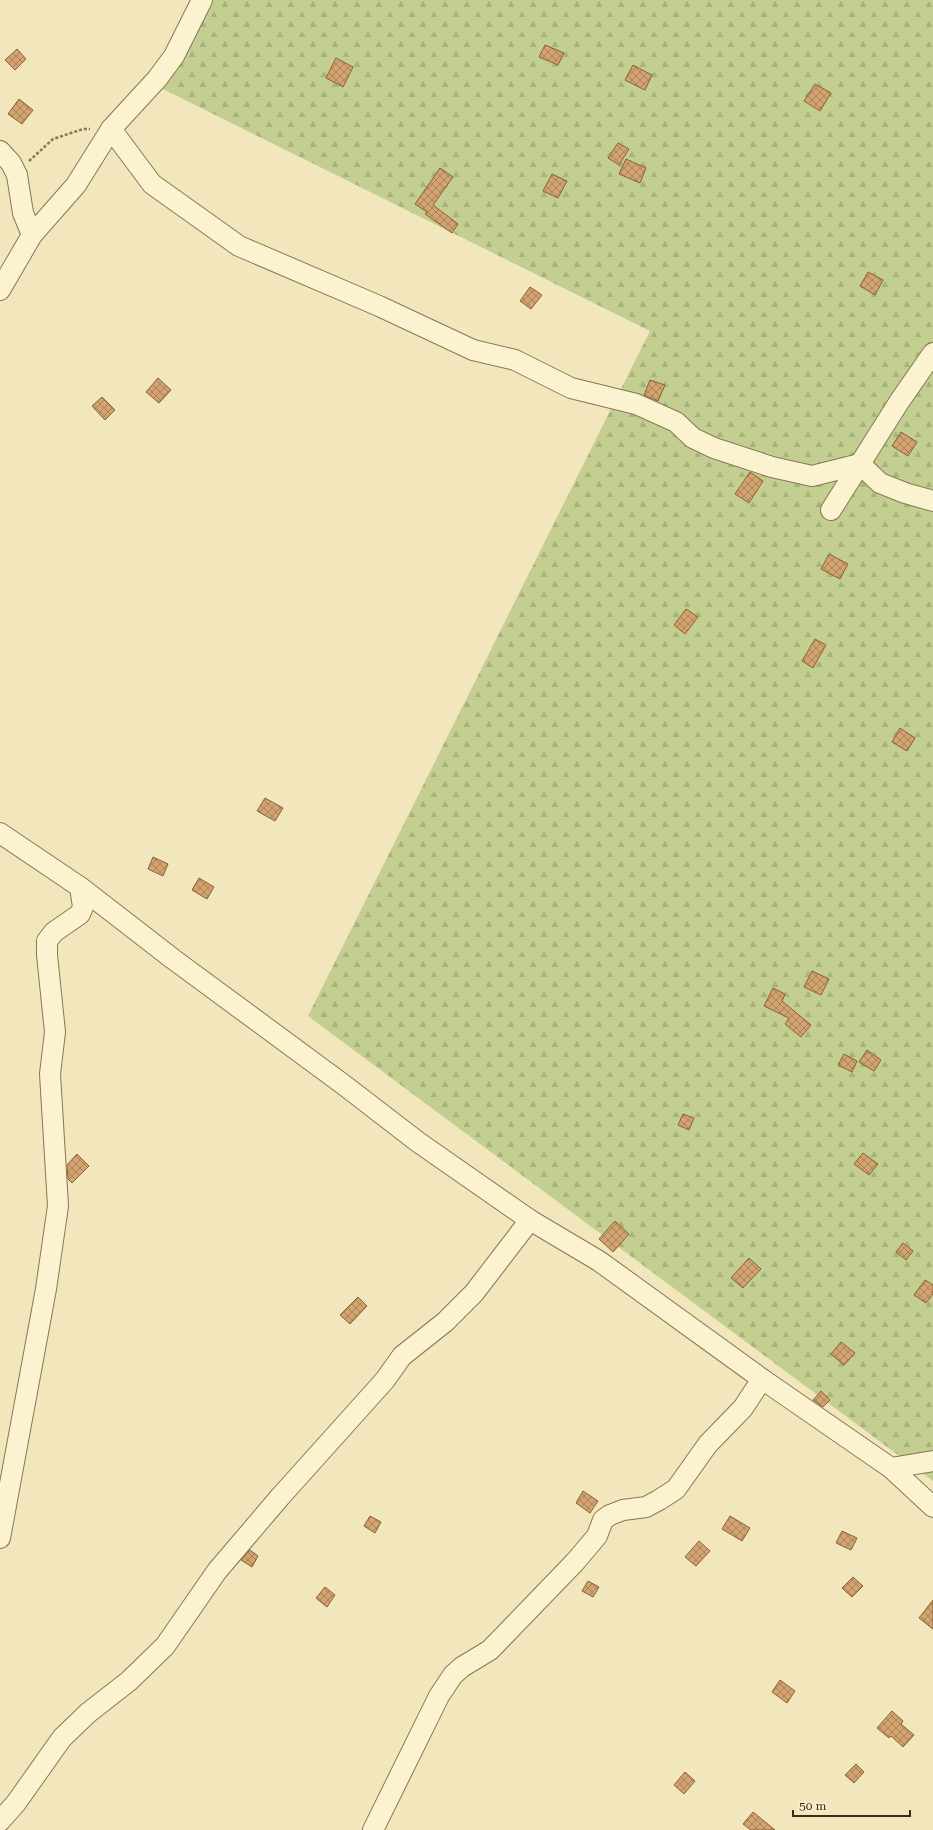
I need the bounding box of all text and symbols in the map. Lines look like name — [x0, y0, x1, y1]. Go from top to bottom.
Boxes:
scale bar — [793, 1792, 910, 1818]
text: 50 m — [799, 1799, 826, 1813]

